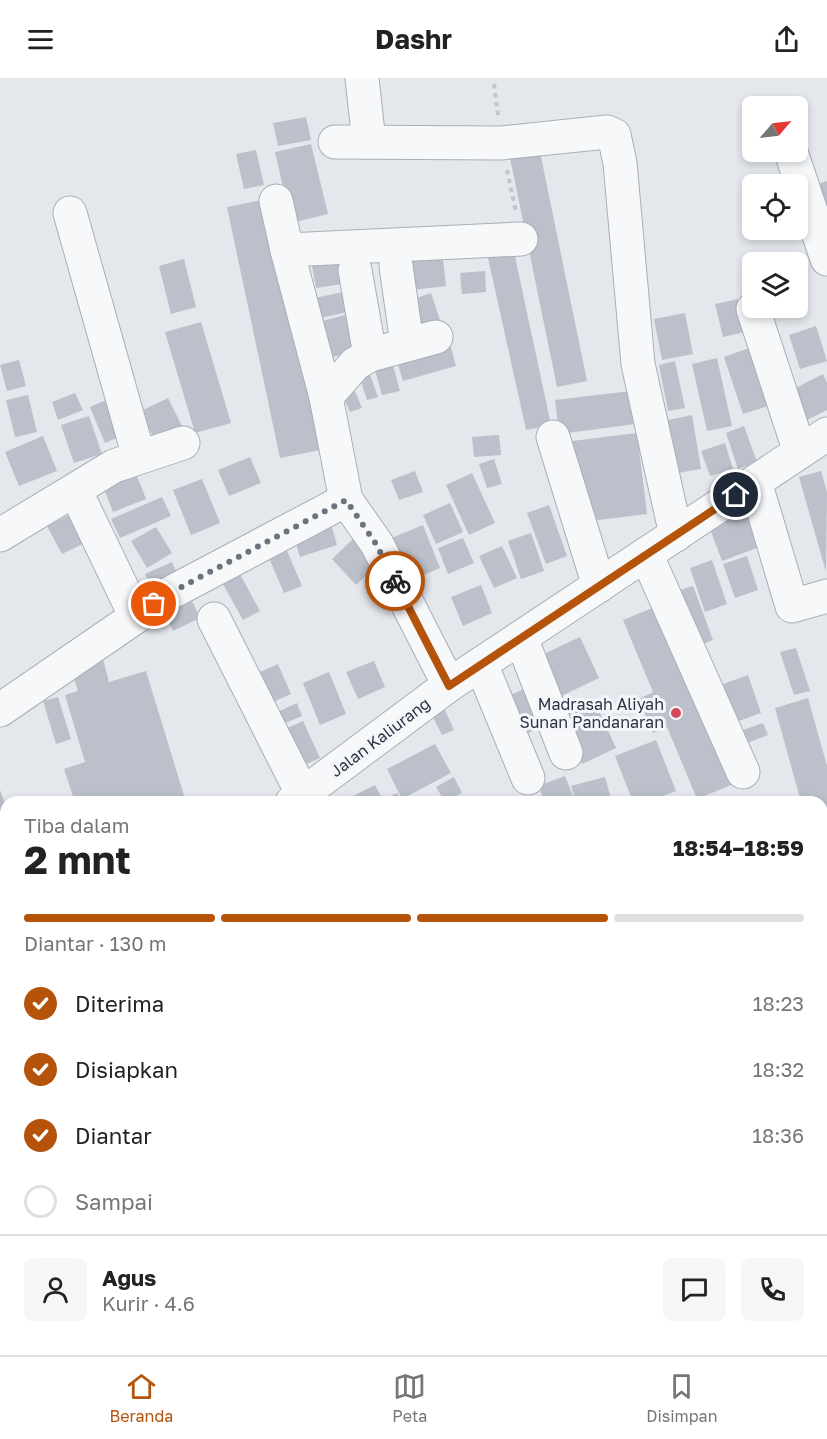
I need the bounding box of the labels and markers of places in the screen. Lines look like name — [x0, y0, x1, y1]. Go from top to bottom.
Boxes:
pin — [710, 469, 761, 520]
pin — [128, 578, 179, 629]
place label: Madrasah Aliyah Sunan Pandanaran — [519, 694, 664, 732]
marker: Madrasah Aliyah Sunan Pandanaran — [669, 706, 683, 720]

